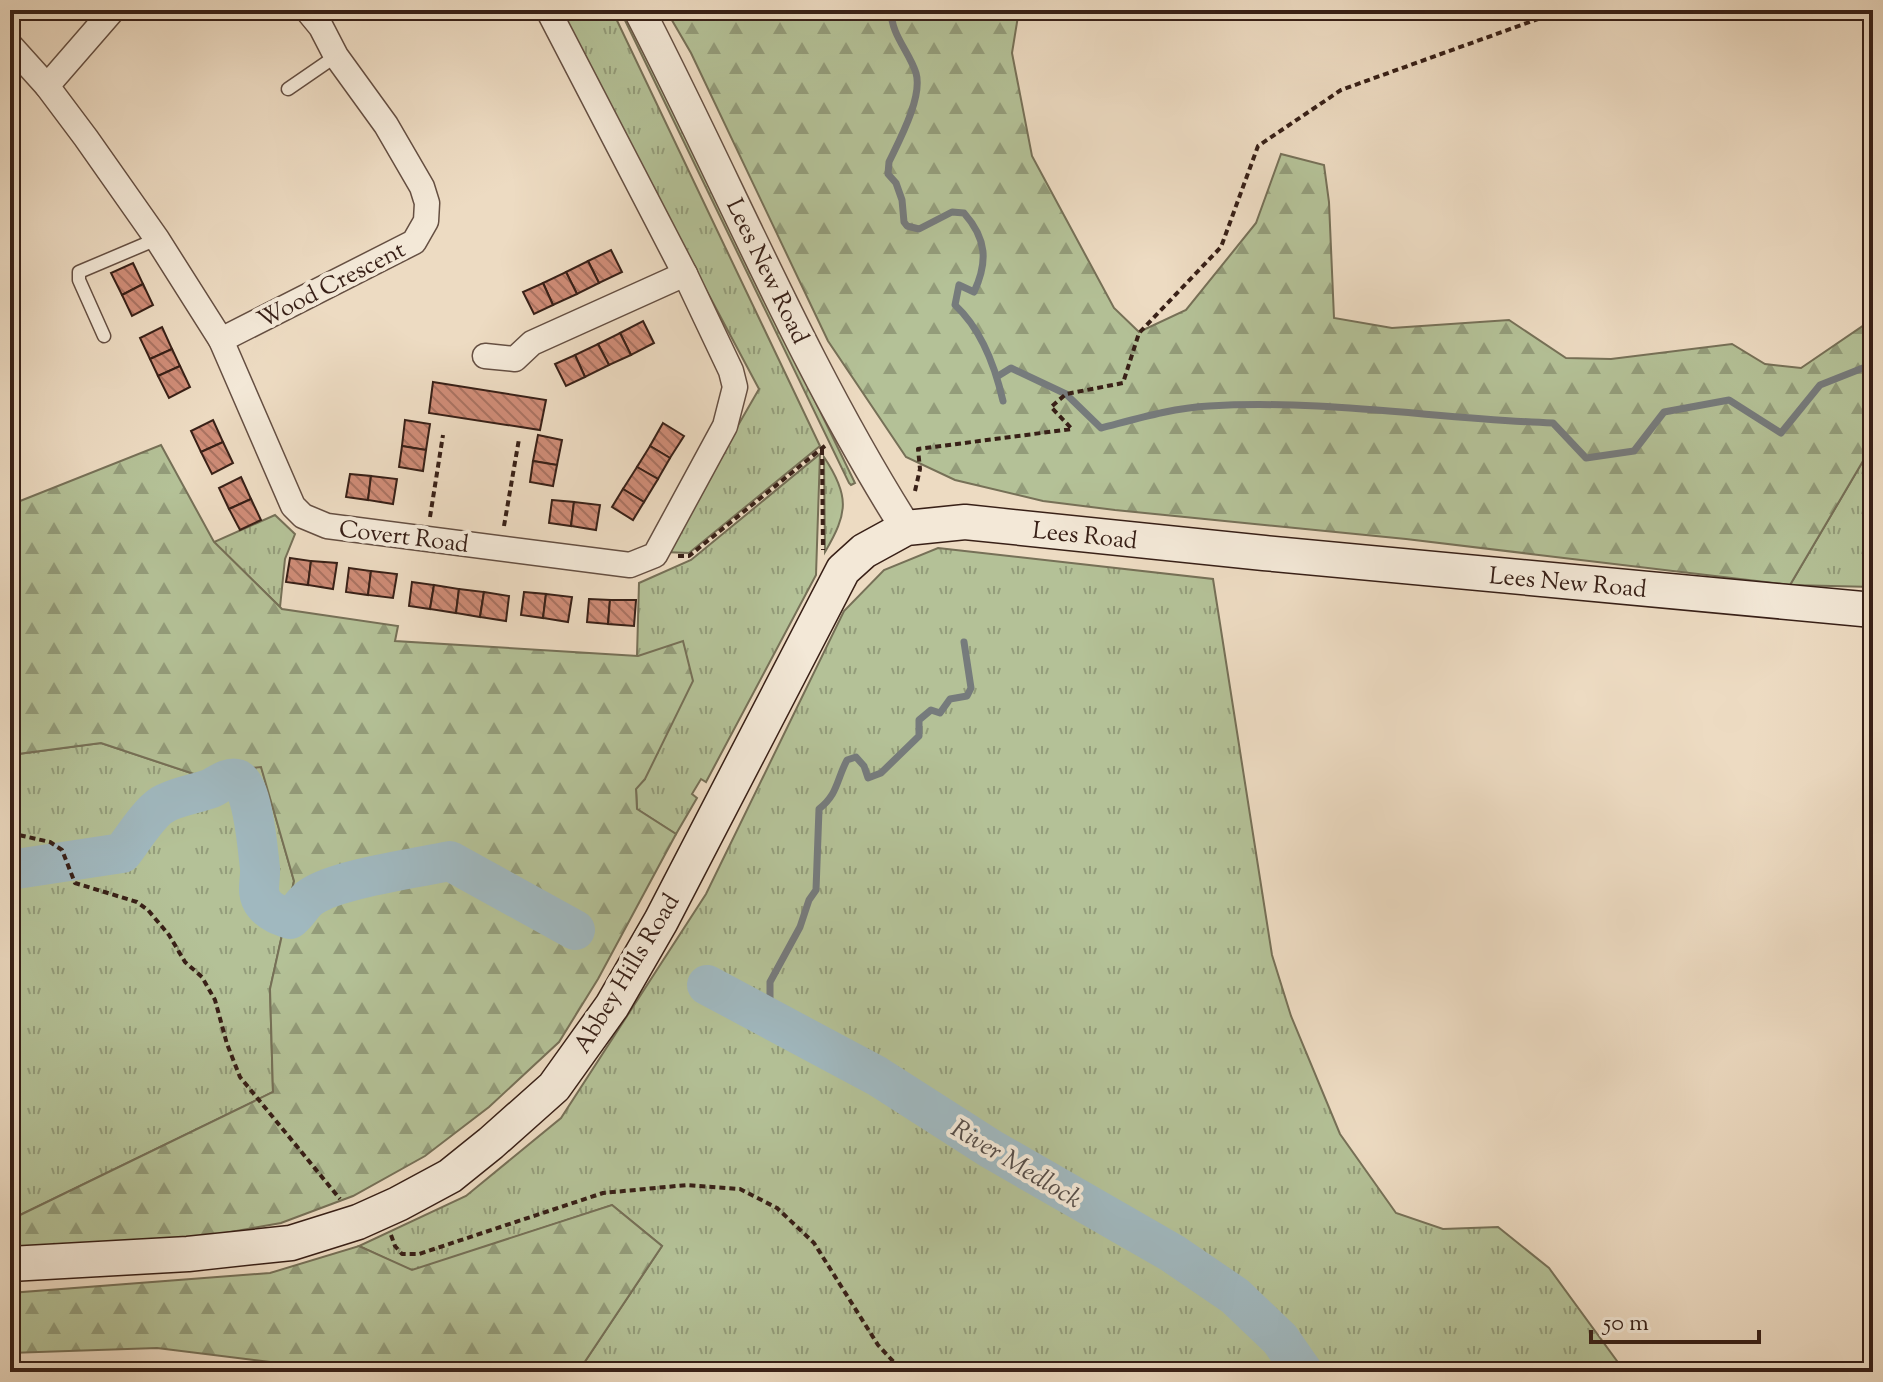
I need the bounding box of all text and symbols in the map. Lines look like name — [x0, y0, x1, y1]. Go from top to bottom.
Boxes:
street label: Lees New Road — [716, 193, 816, 351]
street label: Wood Crescent — [252, 234, 412, 338]
street label: Covert Road — [337, 513, 471, 563]
street label: Lees Road — [1031, 515, 1139, 559]
street label: Lees New Road — [1488, 560, 1648, 608]
street label: Abbey Hills Road — [567, 887, 689, 1060]
water label: River Medlock — [943, 1111, 1088, 1219]
scale bar — [1591, 1294, 1759, 1344]
text: 50 m — [1601, 1307, 1649, 1341]

